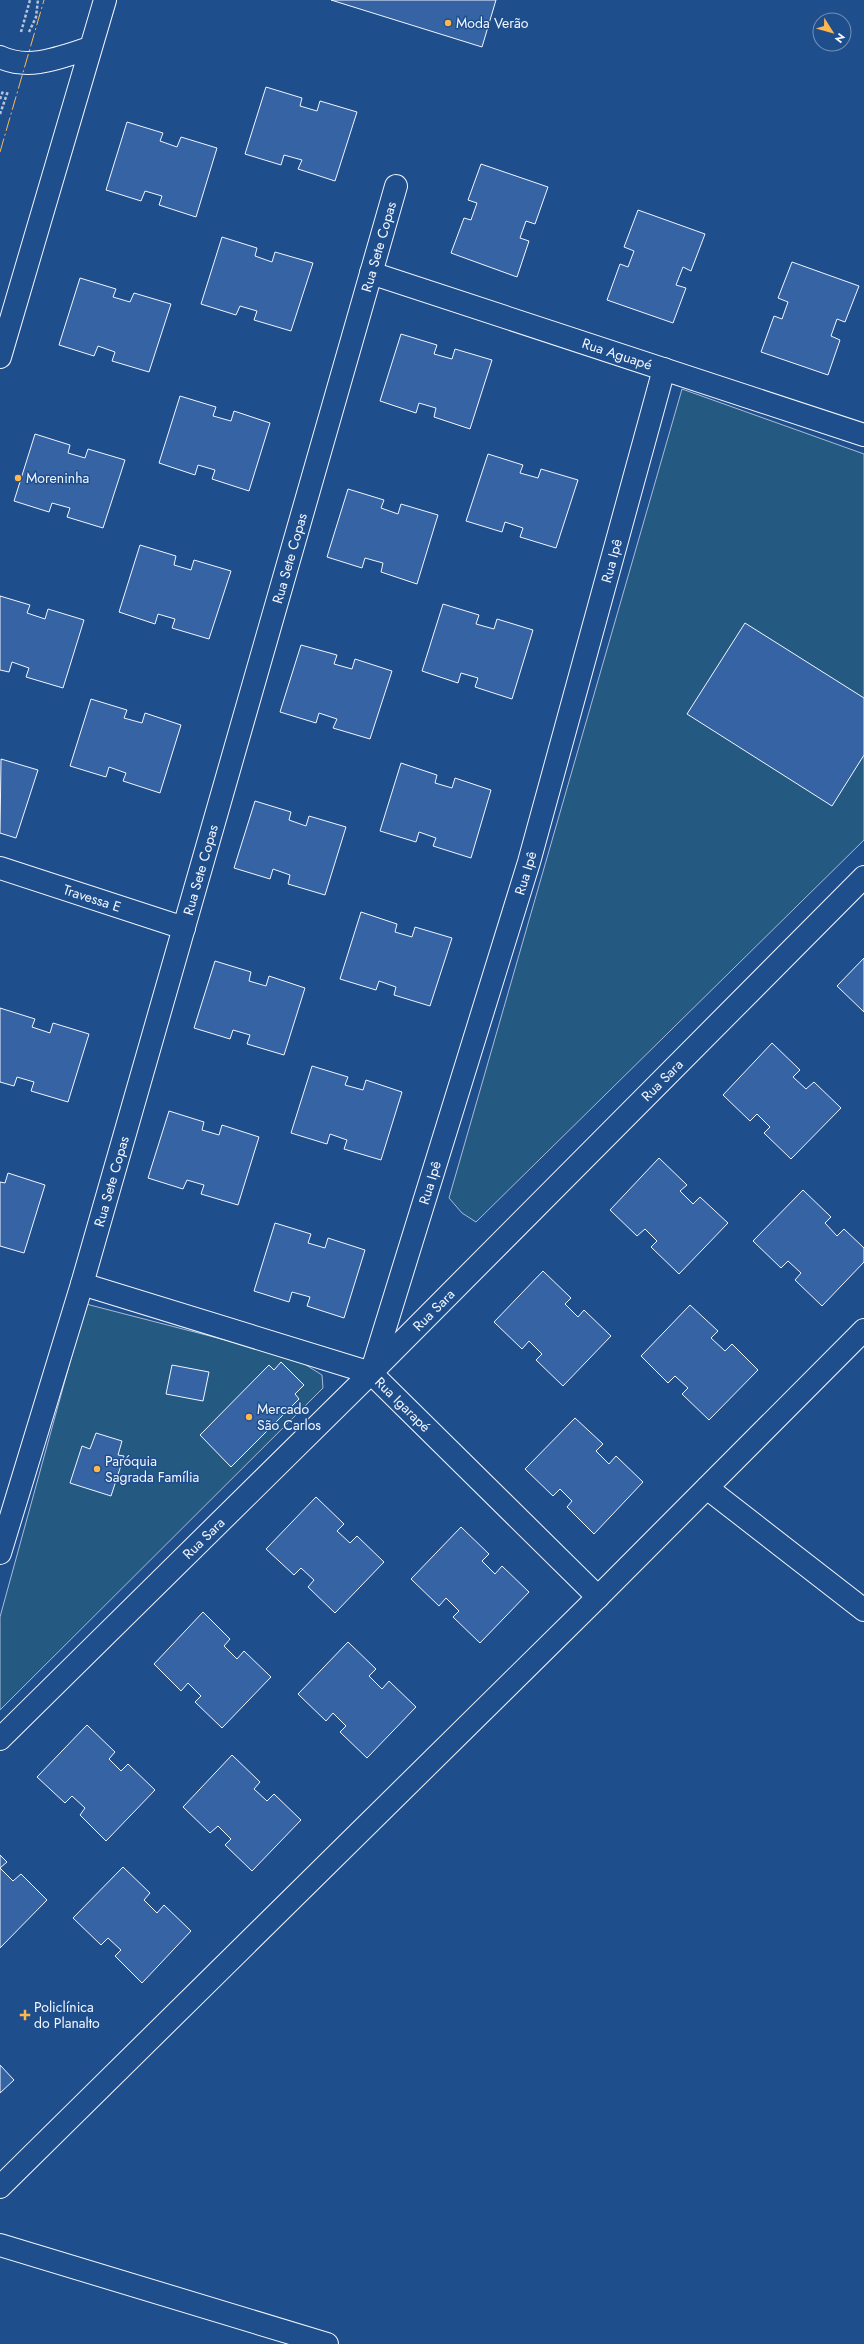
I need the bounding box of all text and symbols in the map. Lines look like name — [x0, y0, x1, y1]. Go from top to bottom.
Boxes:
north arrow — [812, 12, 852, 52]
place label: Moda Verão — [456, 13, 529, 33]
marker: Moda Verão — [443, 18, 453, 28]
text: N — [831, 30, 849, 46]
street label: Rua Sete Copas — [356, 199, 401, 294]
street label: Rua Aguapé — [579, 333, 655, 375]
place label: Moreninha — [26, 468, 89, 488]
marker: Moreninha — [13, 473, 23, 483]
street label: Rua Sete Copas — [267, 510, 312, 606]
street label: Rua Ipê — [596, 537, 627, 585]
street label: Rua Sete Copas — [178, 822, 223, 918]
street label: Rua Ipê — [509, 849, 541, 898]
street label: Travessa E — [61, 879, 124, 917]
street label: Rua Sara — [637, 1055, 688, 1106]
street label: Rua Sete Copas — [89, 1133, 134, 1229]
street label: Rua Ipê — [414, 1158, 446, 1207]
street label: Rua Sara — [408, 1284, 459, 1336]
street label: Rua Igarapé — [370, 1372, 435, 1436]
place label: Mercado São Carlos — [257, 1399, 321, 1435]
marker: Mercado São Carlos — [244, 1412, 254, 1422]
place label: Paróquia Sagrada Família — [105, 1451, 199, 1487]
marker: Paróquia Sagrada Família — [92, 1464, 102, 1474]
street label: Rua Sara — [178, 1513, 229, 1564]
place label: Policlínica do Planalto — [34, 1997, 100, 2033]
marker: Policlínica do Planalto — [19, 2009, 31, 2021]

